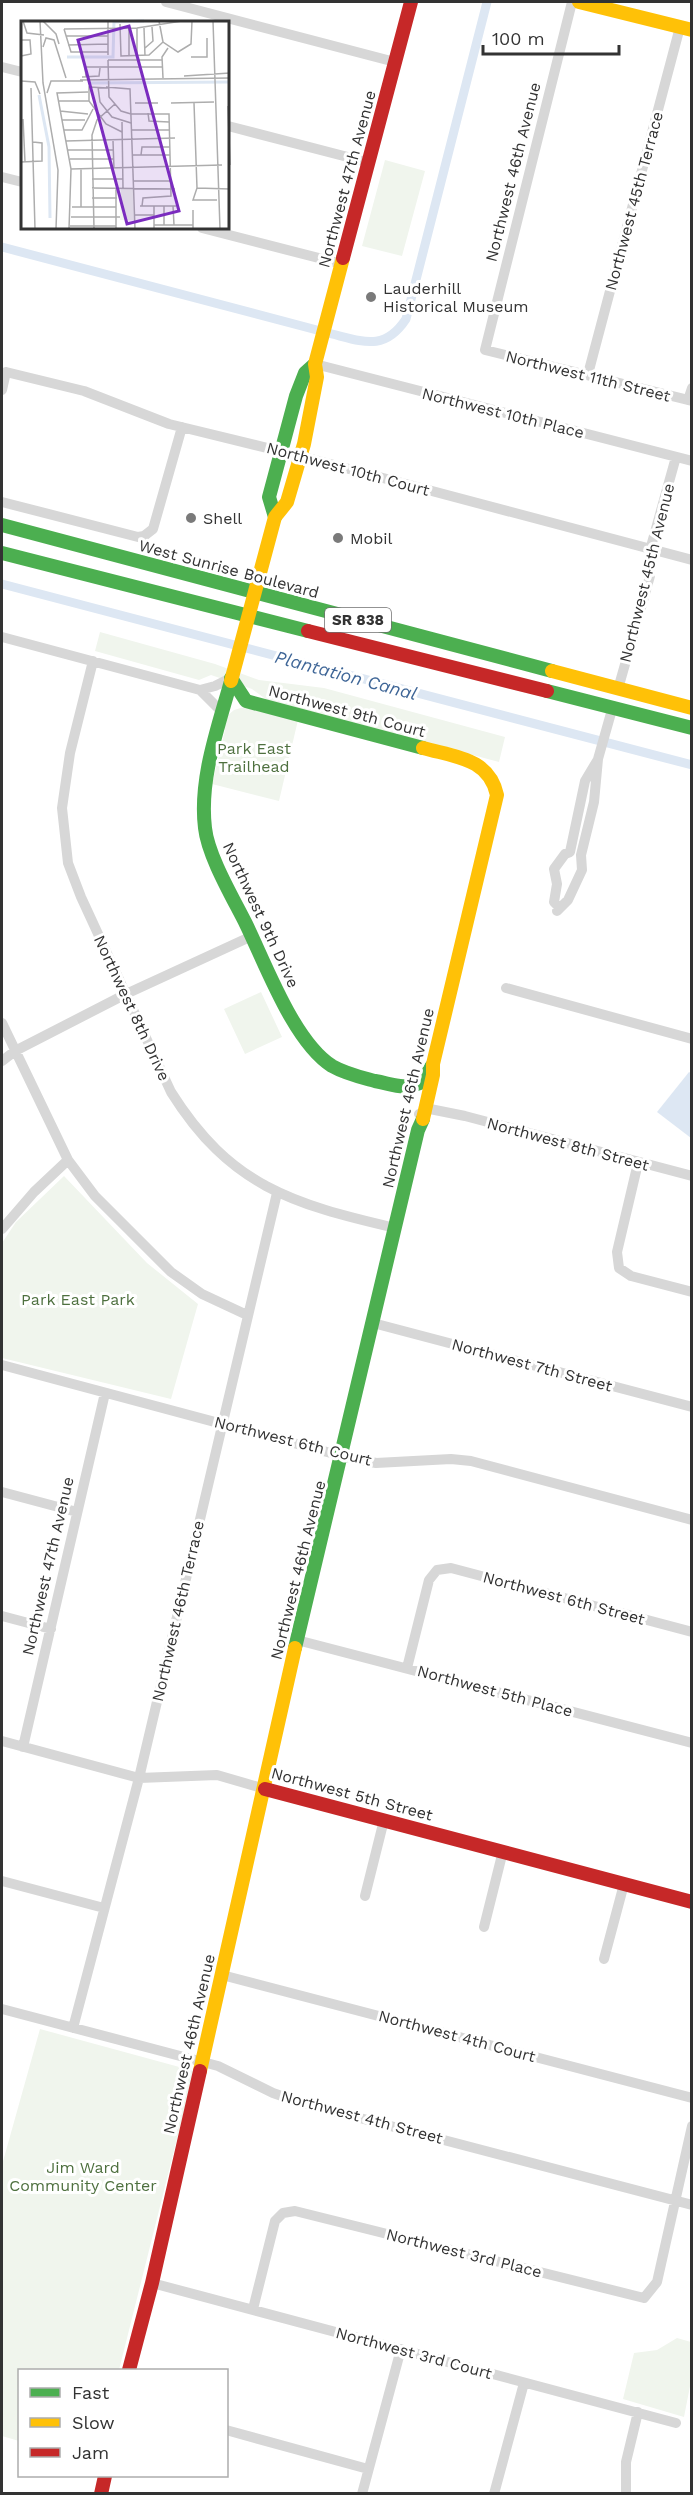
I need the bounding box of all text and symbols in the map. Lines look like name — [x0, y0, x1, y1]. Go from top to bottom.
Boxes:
scale bar — [483, 18, 620, 56]
inset map — [21, 21, 230, 230]
text: 100 m — [492, 28, 545, 49]
street label: Northwest 46th Avenue — [481, 80, 545, 264]
street label: Northwest 47th Avenue — [314, 88, 380, 270]
street label: Northwest 45th Terrace — [601, 109, 667, 293]
place label: Lauderhill Historical Museum — [383, 279, 529, 316]
marker: Lauderhill Historical Museum — [364, 290, 378, 304]
street label: Northwest 11th Street — [504, 346, 673, 406]
street label: Northwest 10th Place — [420, 384, 586, 442]
street label: Northwest 10th Court — [264, 438, 432, 500]
street label: Northwest 45th Avenue — [616, 482, 678, 664]
place label: Shell — [203, 509, 242, 528]
marker: Shell — [184, 511, 198, 525]
place label: Mobil — [350, 529, 392, 548]
marker: Mobil — [331, 531, 345, 545]
street label: West Sunrise Boulevard — [137, 536, 321, 602]
road number: SR 838 — [325, 608, 391, 632]
water label: Plantation Canal — [273, 646, 419, 704]
street label: Northwest 9th Court — [266, 681, 428, 741]
park label: Park East Trailhead — [217, 739, 291, 776]
street label: Northwest 9th Drive — [219, 839, 303, 991]
street label: Northwest 8th Drive — [90, 932, 174, 1084]
street label: Northwest 46th Avenue — [378, 1006, 438, 1190]
street label: Northwest 8th Street — [485, 1113, 651, 1175]
park label: Park East Park — [21, 1290, 135, 1309]
street label: Northwest 7th Street — [450, 1334, 615, 1396]
street label: Northwest 6th Court — [212, 1412, 374, 1470]
street label: Northwest 47th Avenue — [18, 1475, 78, 1657]
street label: Northwest 46th Avenue — [266, 1478, 330, 1662]
street label: Northwest 46th Terrace — [148, 1519, 208, 1703]
street label: Northwest 6th Street — [481, 1567, 647, 1629]
street label: Northwest 5th Place — [415, 1661, 575, 1721]
street label: Northwest 5th Street — [269, 1763, 435, 1825]
street label: Northwest 46th Avenue — [159, 1952, 219, 2136]
street label: Northwest 4th Court — [376, 2006, 538, 2066]
street label: Northwest 4th Street — [279, 2086, 445, 2148]
park label: Jim Ward Community Center — [9, 2158, 157, 2195]
street label: Northwest 3rd Place — [384, 2224, 544, 2282]
street label: Northwest 3rd Court — [334, 2323, 494, 2383]
legend — [18, 2369, 228, 2477]
text: Fast — [72, 2382, 110, 2403]
text: Slow — [72, 2412, 115, 2433]
text: Jam — [72, 2442, 109, 2463]

